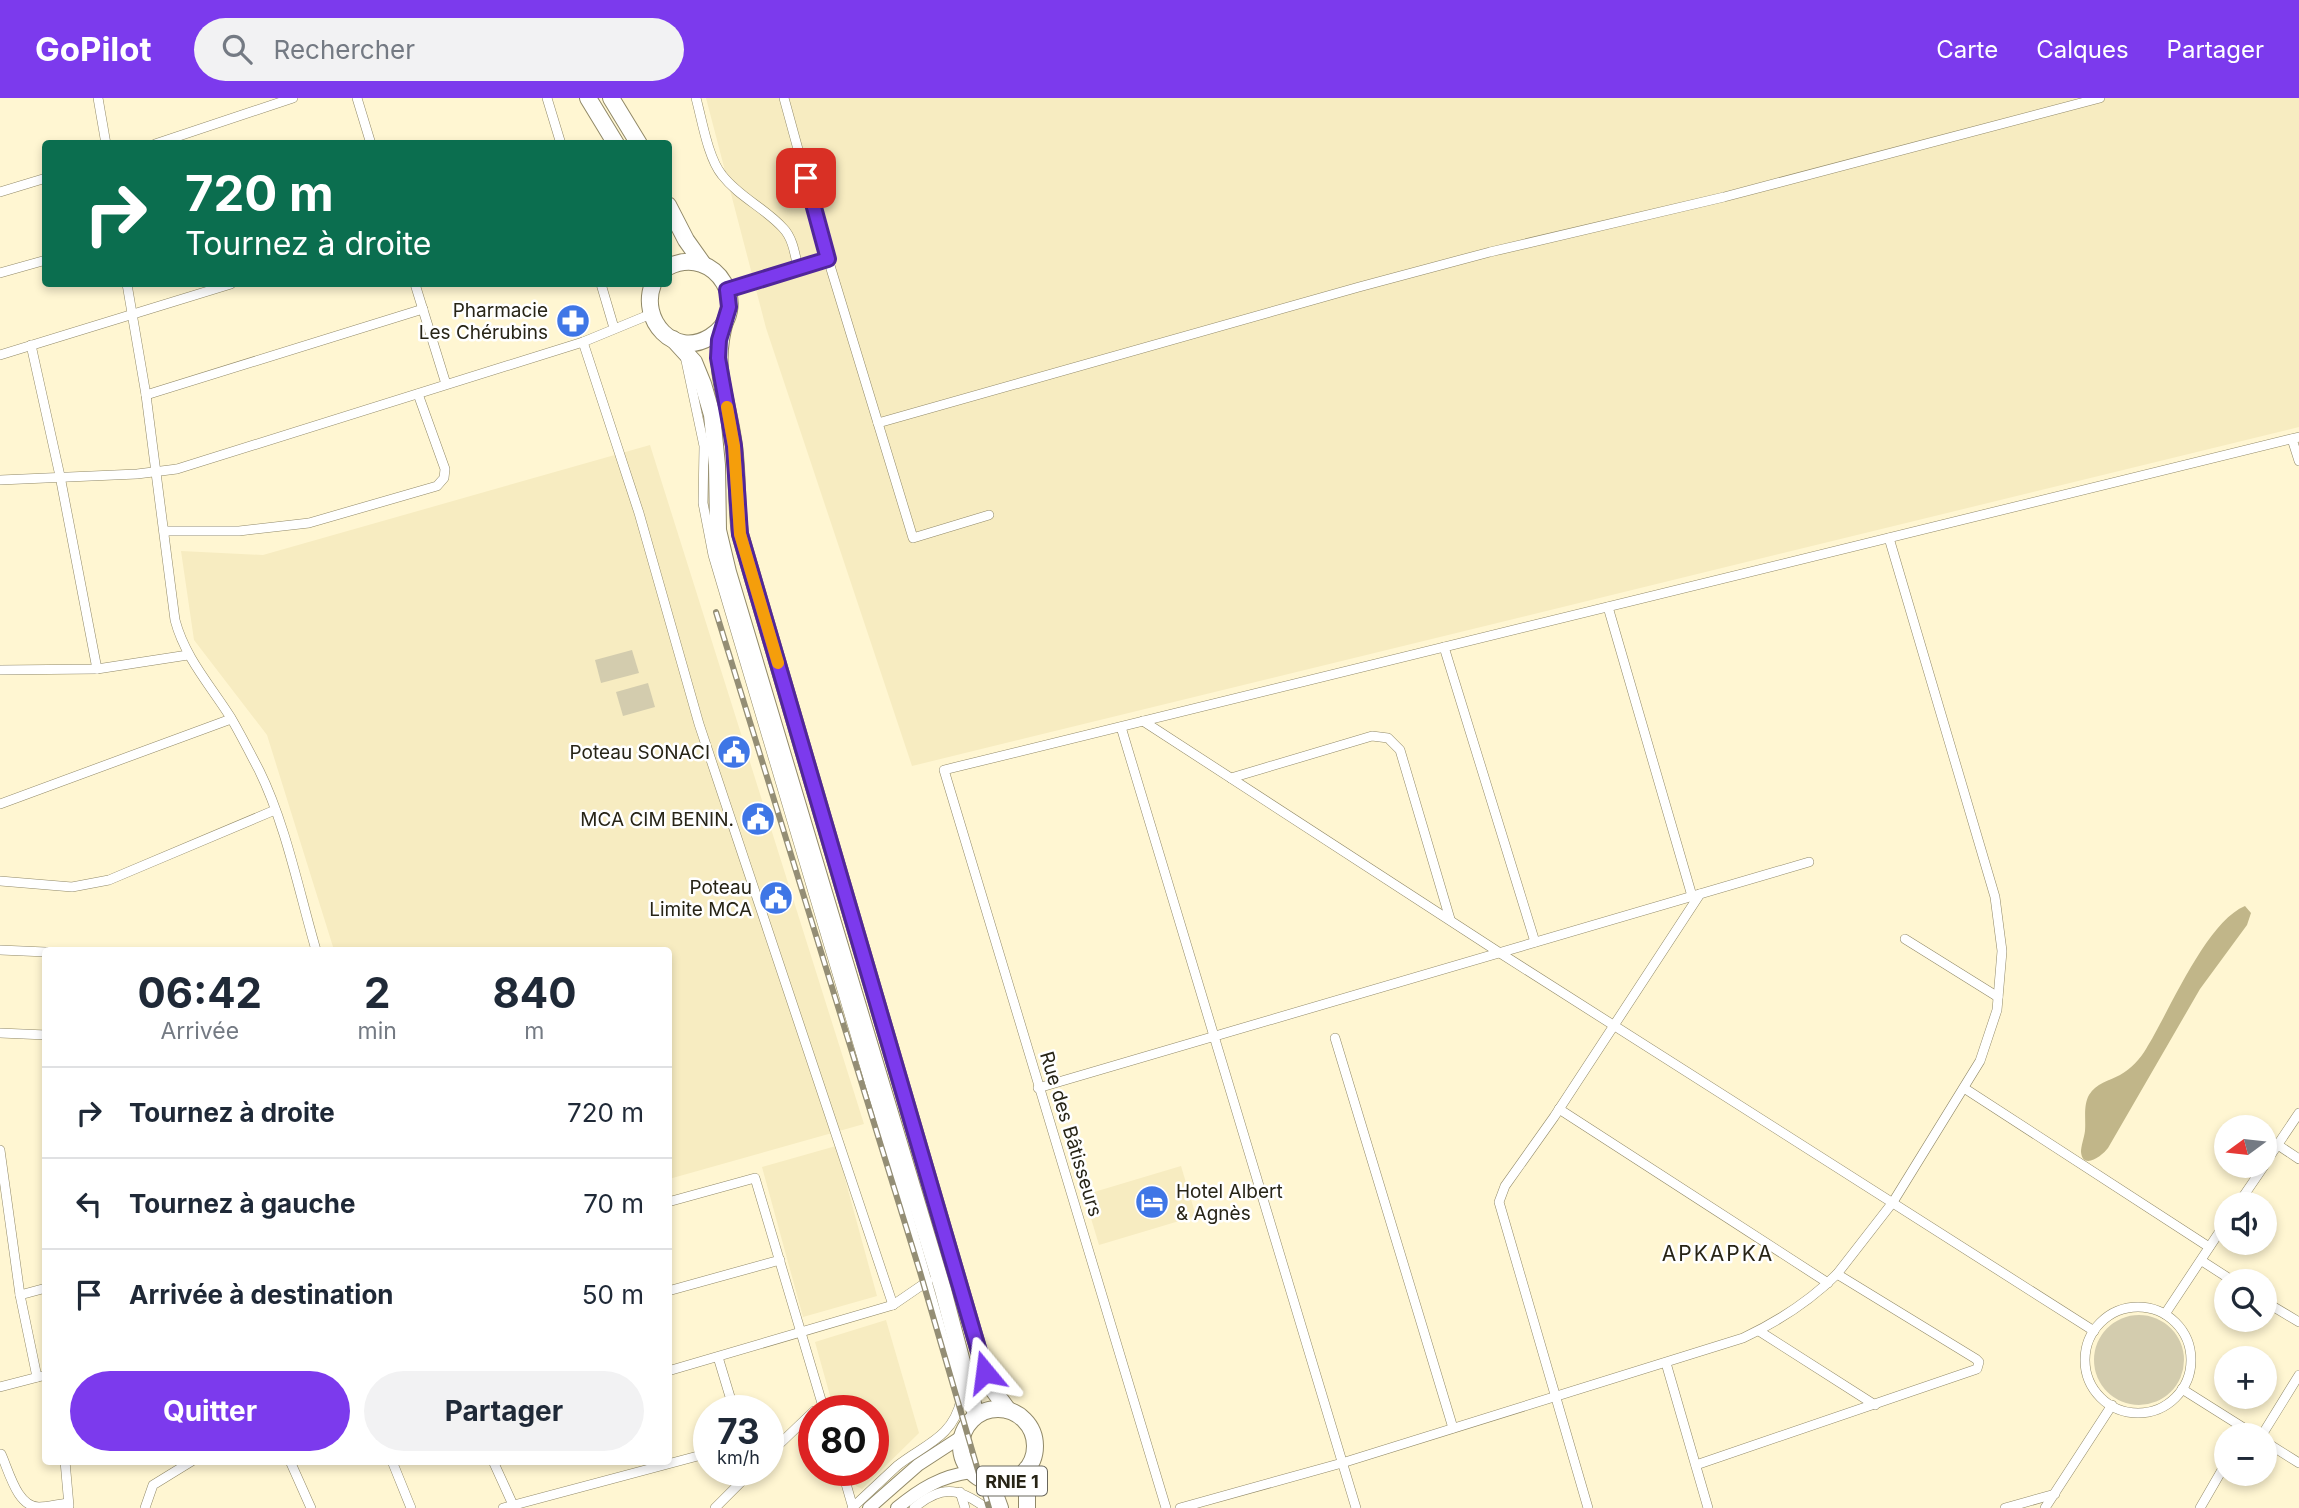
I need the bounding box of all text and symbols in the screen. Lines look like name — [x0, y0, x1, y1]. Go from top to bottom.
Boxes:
search box — [194, 18, 684, 81]
text: GoPilot — [35, 29, 152, 69]
icon: search — [218, 30, 256, 68]
text: Rechercher — [274, 34, 415, 65]
text: Carte — [1936, 35, 1998, 64]
text: Calques — [2036, 35, 2129, 64]
text: Partager — [2167, 35, 2264, 64]
pin — [776, 148, 836, 208]
icon: arrive — [787, 159, 825, 197]
text: 720 m — [185, 164, 334, 223]
icon: right — [70, 168, 161, 259]
text: Tournez à droite — [185, 224, 431, 263]
place label: Pharmacie Les Chérubins — [419, 299, 548, 344]
pharmacy icon: Pharmacie Les Chérubins — [554, 302, 592, 340]
public building icon: Poteau SONACI — [715, 733, 753, 771]
place label: Poteau SONACI — [570, 741, 710, 764]
public building icon: MCA CIM BENIN. — [739, 800, 777, 838]
place label: MCA CIM BENIN. — [580, 808, 734, 831]
place label: Poteau Limite MCA — [649, 876, 752, 921]
public building icon: Poteau Limite MCA — [757, 879, 795, 917]
text: 06:42 — [138, 967, 262, 1018]
text: 2 — [364, 967, 390, 1018]
text: 840 — [492, 967, 576, 1018]
text: Arrivée — [160, 1017, 239, 1045]
text: min — [358, 1017, 397, 1045]
text: m — [524, 1017, 545, 1045]
street label: Rue des Bâtisseurs — [1035, 1049, 1107, 1219]
icon: right — [70, 1094, 108, 1132]
text: Tournez à droite — [129, 1097, 335, 1128]
text: 720 m — [567, 1097, 644, 1128]
north arrow — [2214, 1115, 2277, 1178]
map controls — [2214, 1115, 2277, 1486]
place label: Hotel Albert & Agnès — [1176, 1180, 1283, 1225]
hotel icon: Hotel Albert & Agnès — [1133, 1183, 1171, 1221]
icon: left — [70, 1185, 108, 1223]
text: Tournez à gauche — [129, 1188, 355, 1219]
text: 70 m — [583, 1188, 644, 1219]
button: sound — [2214, 1192, 2277, 1255]
district label: APKAPKA — [1662, 1241, 1774, 1266]
button: search — [2214, 1269, 2277, 1332]
icon: arrive — [70, 1276, 108, 1314]
text: Arrivée à destination — [129, 1279, 394, 1310]
text: 50 m — [582, 1279, 644, 1310]
position arrow — [948, 1335, 1022, 1409]
button: + — [2214, 1346, 2277, 1409]
button: Quitter — [70, 1371, 350, 1451]
button: Partager — [364, 1371, 644, 1451]
speed limit sign: 80 — [798, 1395, 889, 1486]
text: 73 — [717, 1410, 760, 1452]
button: − — [2214, 1423, 2277, 1486]
text: km/h — [717, 1447, 760, 1468]
road number: RNIE 1 — [977, 1466, 1047, 1496]

